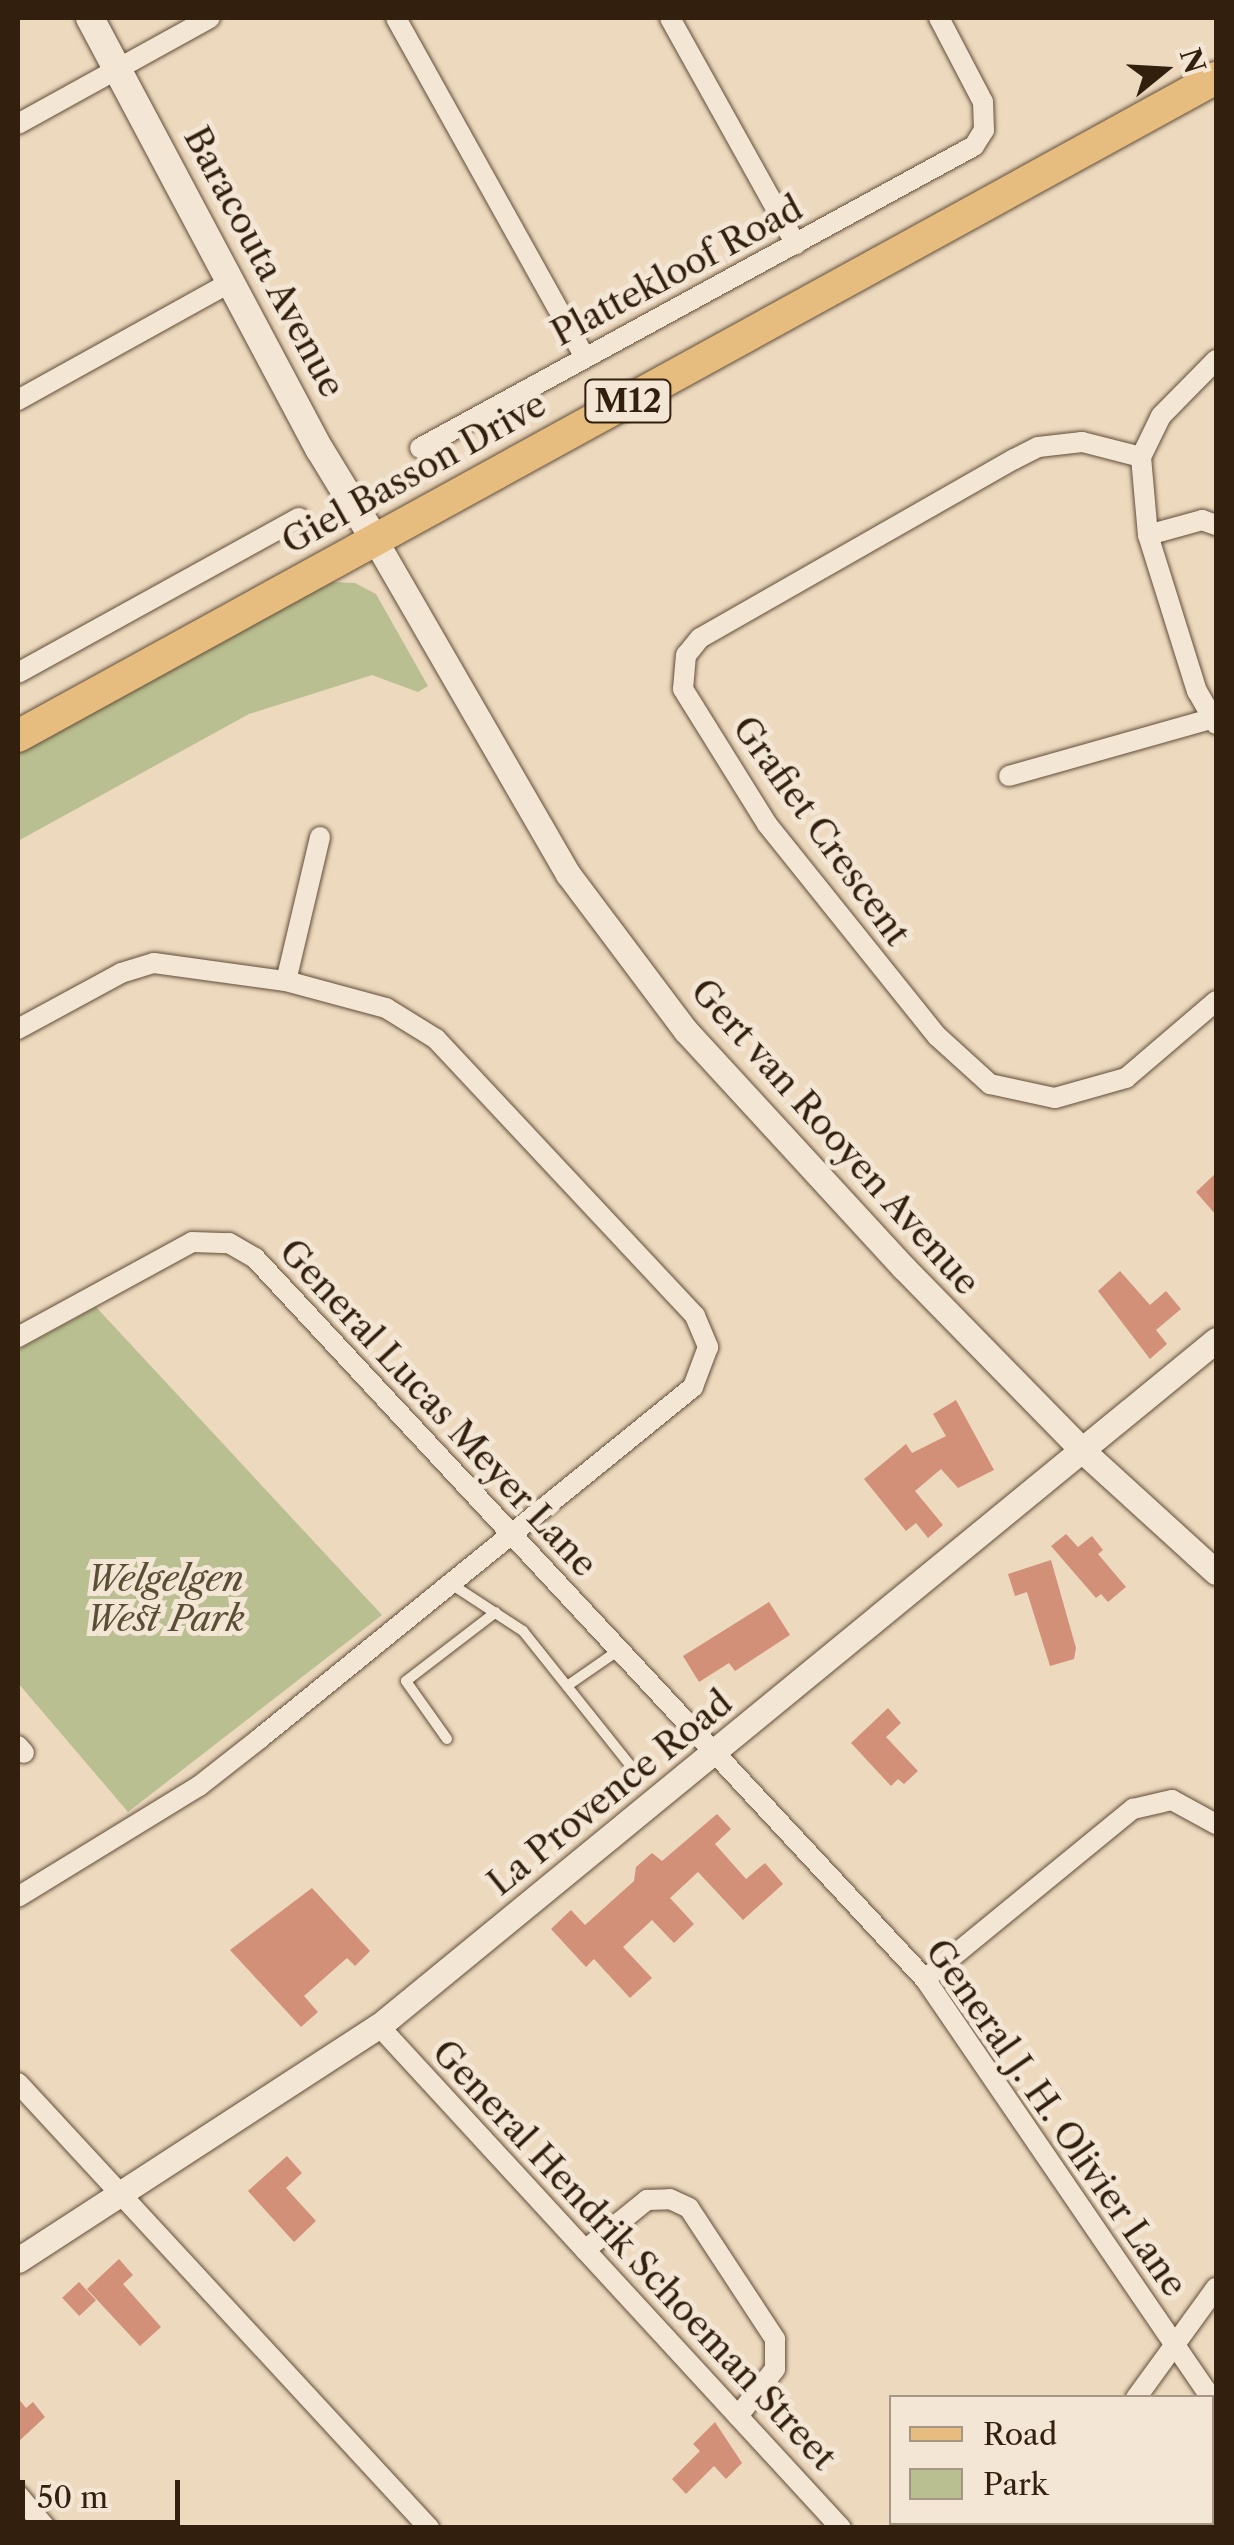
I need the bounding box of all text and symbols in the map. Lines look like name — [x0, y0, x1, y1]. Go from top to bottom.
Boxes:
north arrow — [1114, 20, 1214, 120]
text: N — [1173, 44, 1212, 78]
street label: Baracouta Avenue — [175, 119, 353, 405]
street label: Plattekloof Road — [544, 187, 810, 355]
road number: M12 — [583, 374, 673, 428]
street label: Giel Basson Drive — [275, 383, 553, 563]
street label: Grafiet Crescent — [724, 708, 918, 954]
street label: Gert van Rooyen Avenue — [681, 970, 989, 1304]
street label: General Lucas Meyer Lane — [270, 1230, 606, 1586]
park label: Welgelgen West Park — [85, 1558, 245, 1640]
street label: La Provence Road — [479, 1682, 741, 1904]
street label: General J. H. Olivier Lane — [916, 1931, 1196, 2305]
street label: General Hendrik Schoeman Street — [423, 2031, 845, 2479]
legend — [889, 2395, 1214, 2525]
text: Road — [983, 2416, 1057, 2453]
scale bar — [25, 2460, 185, 2522]
text: Park — [983, 2466, 1048, 2503]
text: 50 m — [37, 2479, 108, 2516]

